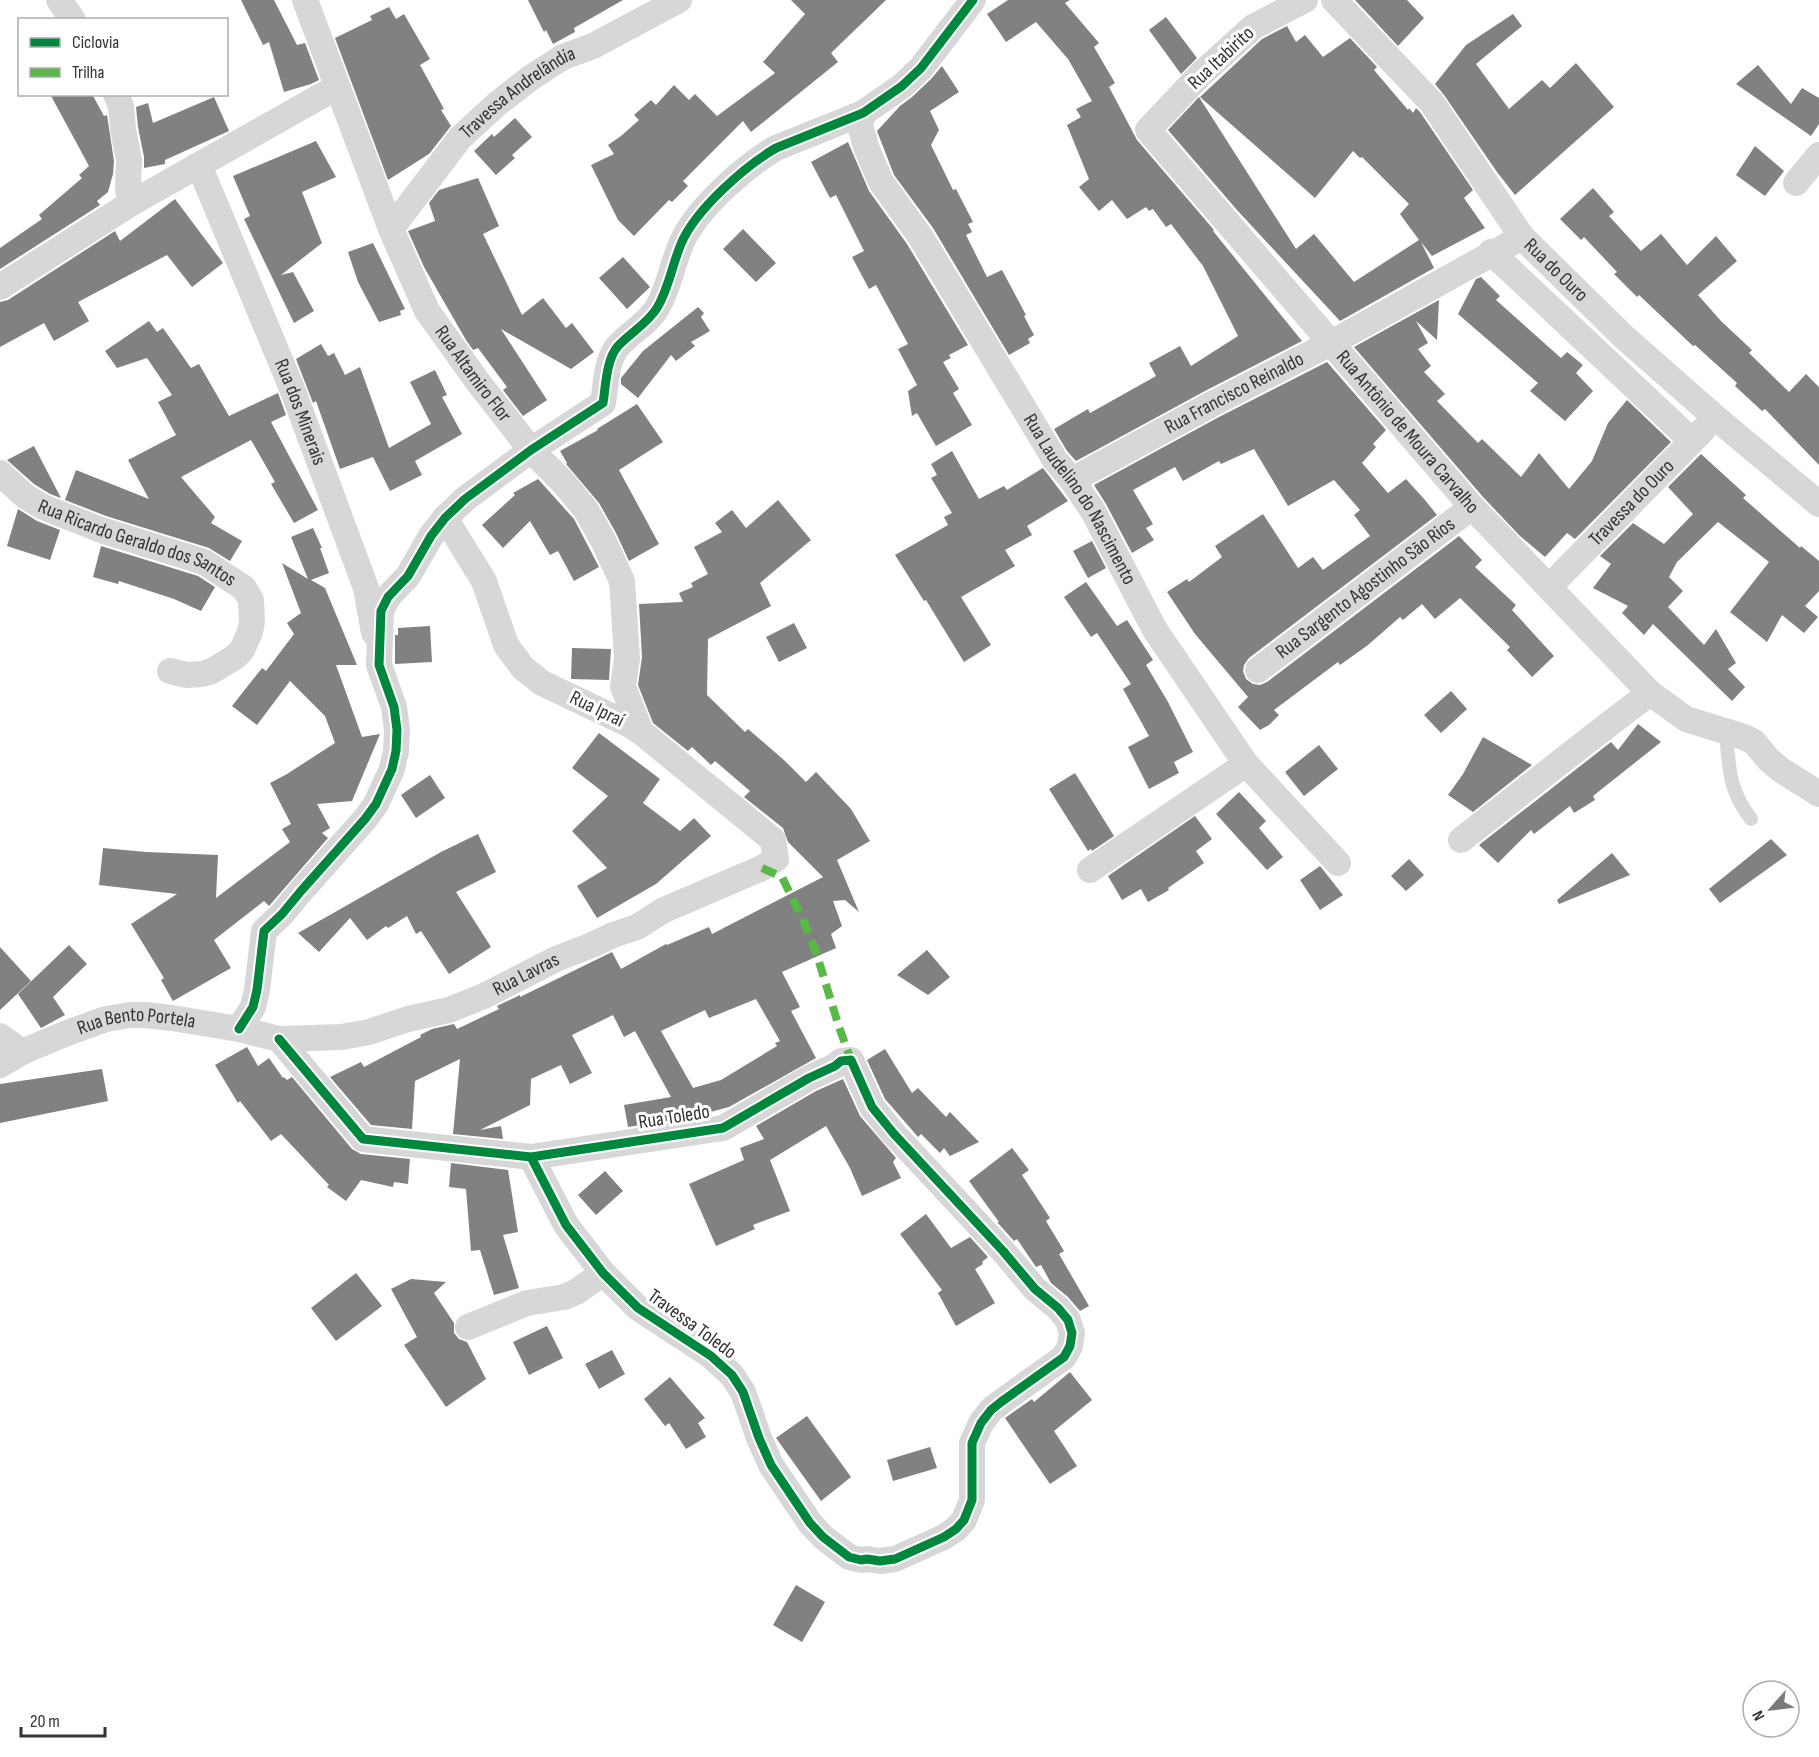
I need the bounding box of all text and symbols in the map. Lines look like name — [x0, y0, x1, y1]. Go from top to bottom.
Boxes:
legend — [18, 18, 228, 96]
street label: Rua Itabirito — [1183, 21, 1259, 95]
text: Ciclovia — [72, 32, 119, 53]
street label: Travessa Andrelândia — [455, 42, 579, 144]
text: Trilha — [72, 62, 105, 83]
street label: Rua do Ouro — [1519, 233, 1593, 307]
street label: Rua Altamiro Flor — [429, 321, 517, 427]
street label: Rua Antônio de Moura Carvalho — [1331, 346, 1484, 519]
street label: Rua Francisco Reinaldo — [1161, 347, 1308, 439]
street label: Rua dos Minerais — [269, 355, 331, 468]
street label: Rua Laudelino do Nascimento — [1018, 409, 1141, 589]
street label: Travessa do Ouro — [1584, 454, 1679, 551]
street label: Rua Ricardo Geraldo dos Santos — [35, 494, 241, 592]
street label: Rua Sargento Agostinho São Rios — [1271, 512, 1460, 664]
street label: Rua Ipraí — [566, 686, 628, 733]
street label: Rua Lavras — [489, 947, 563, 1001]
street label: Rua Bento Portela — [74, 1003, 197, 1040]
street label: Rua Toledo — [637, 1100, 711, 1134]
street label: Travessa Toledo — [643, 1284, 741, 1364]
north arrow — [1741, 1679, 1801, 1739]
scale bar — [21, 1700, 105, 1738]
text: N — [1749, 1707, 1769, 1724]
text: 20 m — [30, 1711, 60, 1732]

